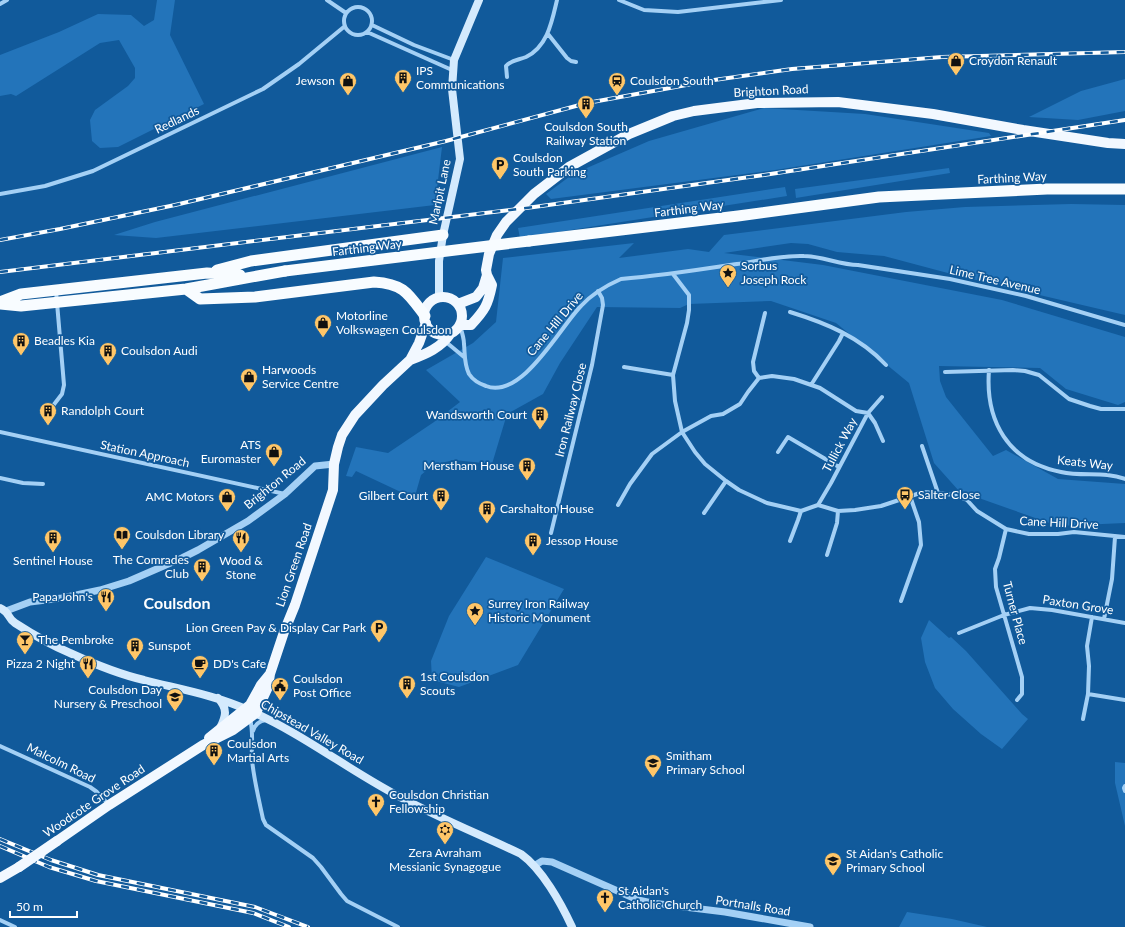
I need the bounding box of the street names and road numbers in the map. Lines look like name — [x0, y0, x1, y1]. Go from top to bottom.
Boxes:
street label: Brighton Road — [733, 81, 809, 100]
street label: Redlands — [152, 102, 201, 137]
street label: Marlpit Lane — [425, 158, 454, 226]
street label: Farthing Way — [977, 168, 1048, 187]
street label: Farthing Way — [653, 197, 725, 220]
street label: Farthing Way — [331, 236, 403, 259]
street label: Lime Tree Avenue — [948, 262, 1042, 297]
street label: Cane Hill Drive — [523, 288, 586, 359]
street label: Iron Railway Close — [552, 361, 589, 458]
street label: Tullick Way — [819, 414, 861, 475]
street label: Station Approach — [99, 437, 191, 470]
street label: Keats Way — [1056, 452, 1114, 473]
street label: Brighton Road — [241, 453, 309, 512]
street label: Cane Hill Drive — [1019, 513, 1099, 532]
street label: Lion Green Road — [272, 521, 315, 609]
street label: Turner Place — [1000, 580, 1031, 646]
street label: Paxton Grove — [1042, 591, 1115, 618]
street label: Chipstead Valley Road — [258, 696, 366, 767]
street label: Malcolm Road — [24, 739, 98, 786]
street label: Woodcote Grove Road — [40, 761, 147, 840]
street label: Portnalls Road — [715, 892, 792, 919]

